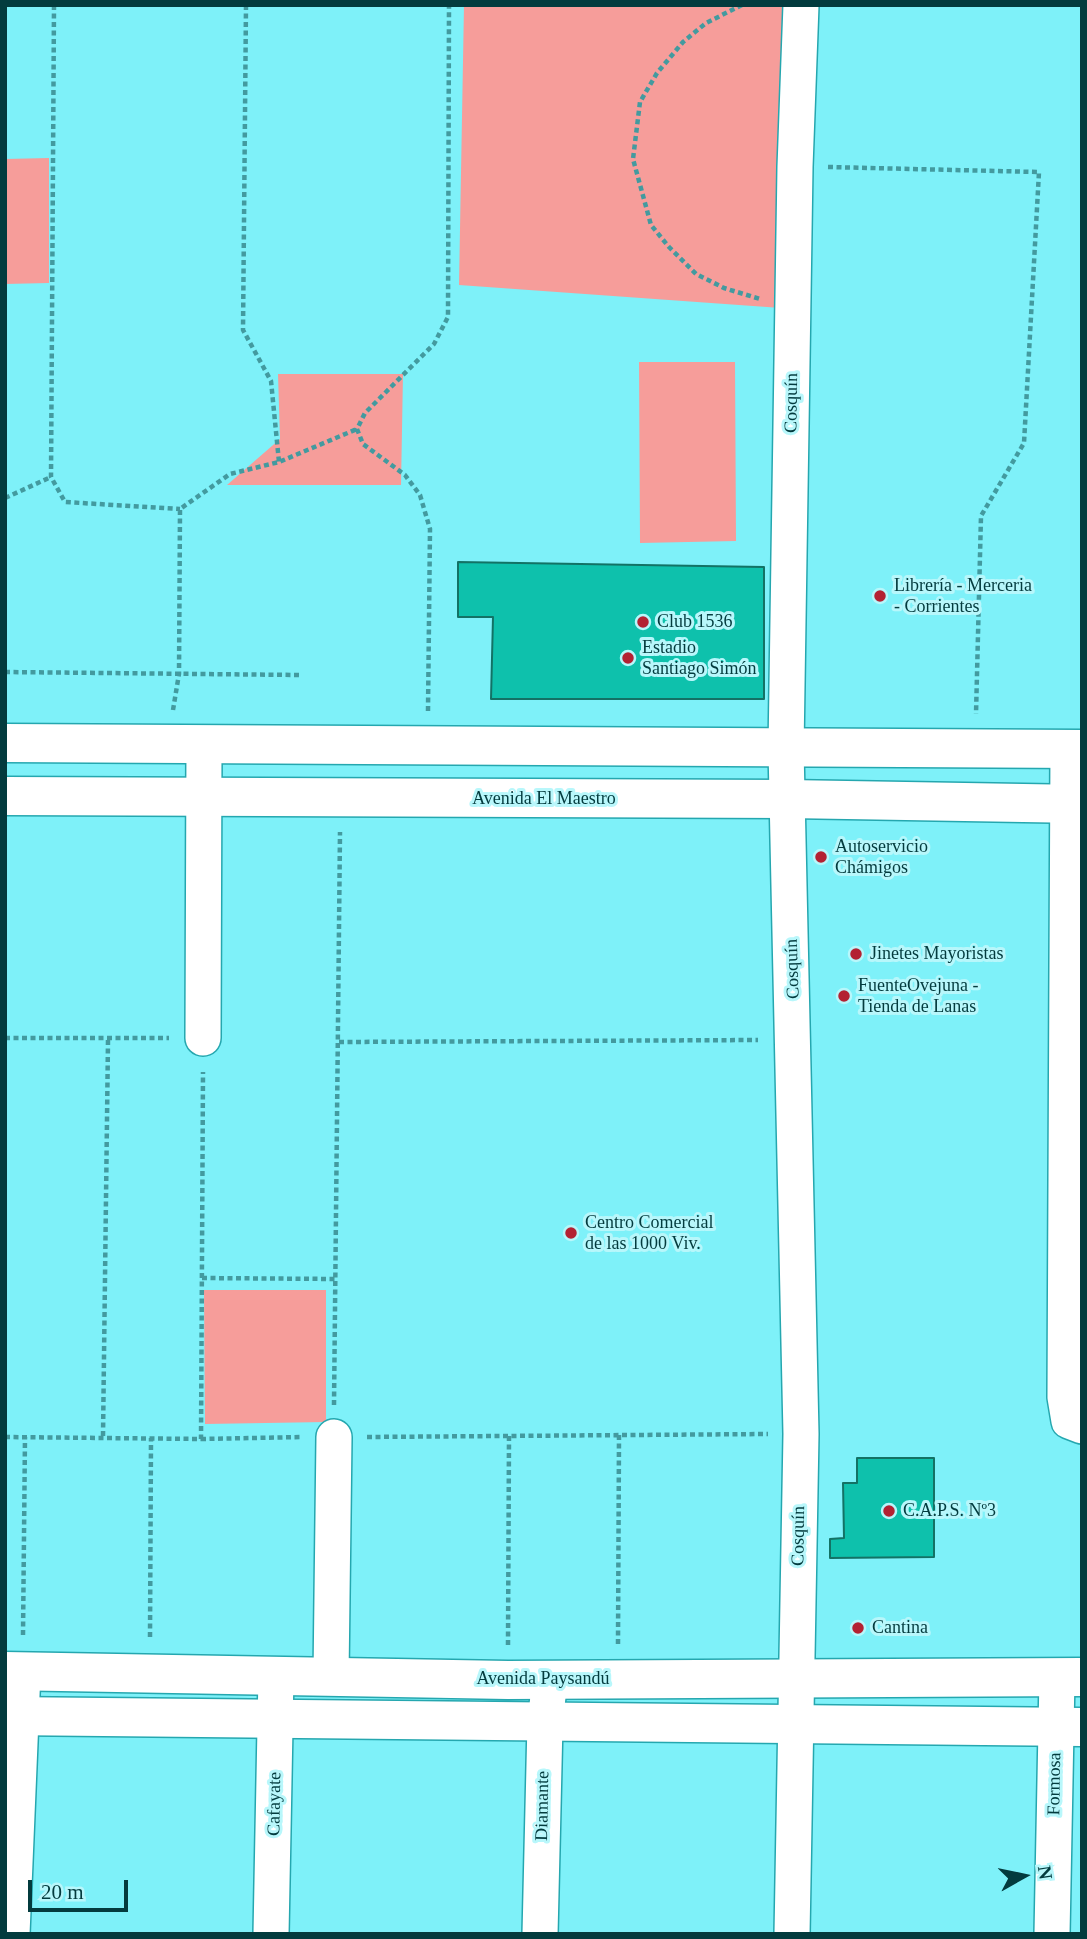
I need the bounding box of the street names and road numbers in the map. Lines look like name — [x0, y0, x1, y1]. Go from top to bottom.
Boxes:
street label: Cosquín — [781, 373, 803, 433]
street label: Avenida El Maestro — [472, 788, 616, 810]
street label: Cosquín — [781, 939, 805, 999]
street label: Cosquín — [788, 1506, 810, 1566]
street label: Avenida Paysandú — [476, 1668, 610, 1690]
street label: Formosa — [1044, 1752, 1066, 1816]
street label: Diamante — [532, 1771, 554, 1841]
street label: Cafayate — [264, 1772, 286, 1836]

